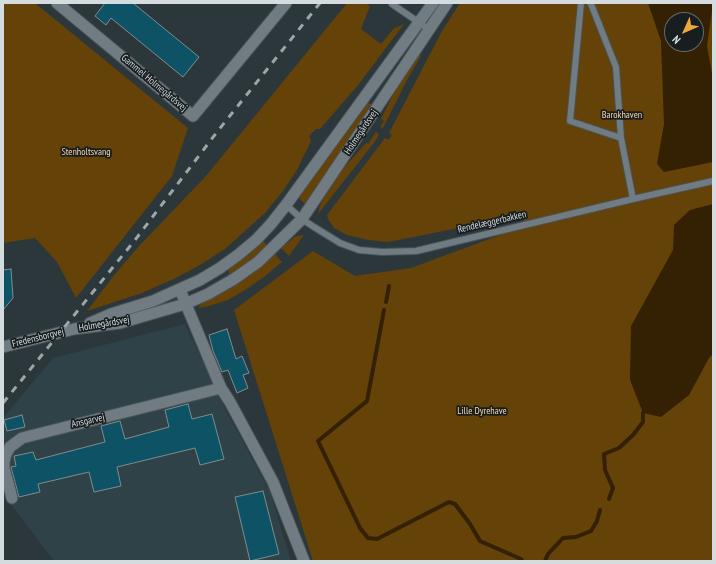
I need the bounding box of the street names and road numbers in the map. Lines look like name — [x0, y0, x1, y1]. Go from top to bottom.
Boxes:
street label: Gammel Holmegårdsvej — [119, 52, 189, 114]
street label: Holmegårdsvej — [342, 107, 380, 157]
street label: Rendelæggerbakken — [456, 208, 528, 236]
street label: Holmegårdsvej — [78, 314, 130, 334]
street label: Fredensborgvej — [11, 326, 65, 350]
street label: Ansgarvej — [70, 411, 106, 431]

